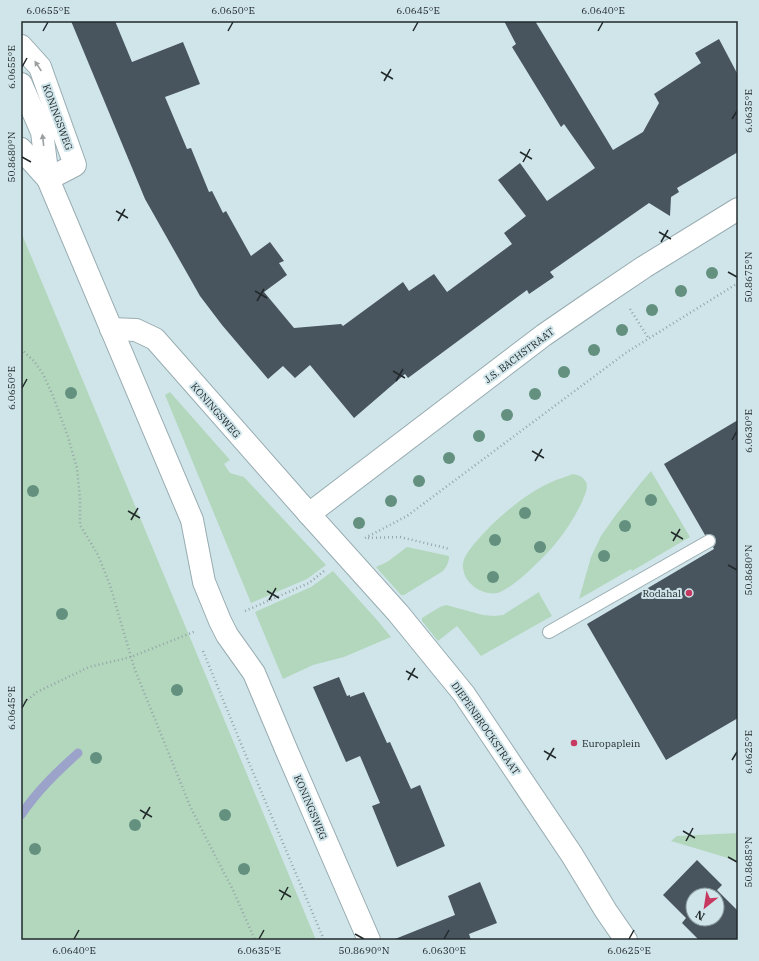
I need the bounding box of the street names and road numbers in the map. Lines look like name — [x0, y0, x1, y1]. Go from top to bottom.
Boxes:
street label: KONINGSWEG — [40, 82, 75, 152]
street label: J.S. BACHSTRAAT — [482, 325, 557, 386]
street label: KONINGSWEG — [188, 380, 243, 441]
street label: DIEPENBROCKSTRAAT — [449, 679, 523, 778]
street label: KONINGSWEG — [291, 773, 330, 842]

